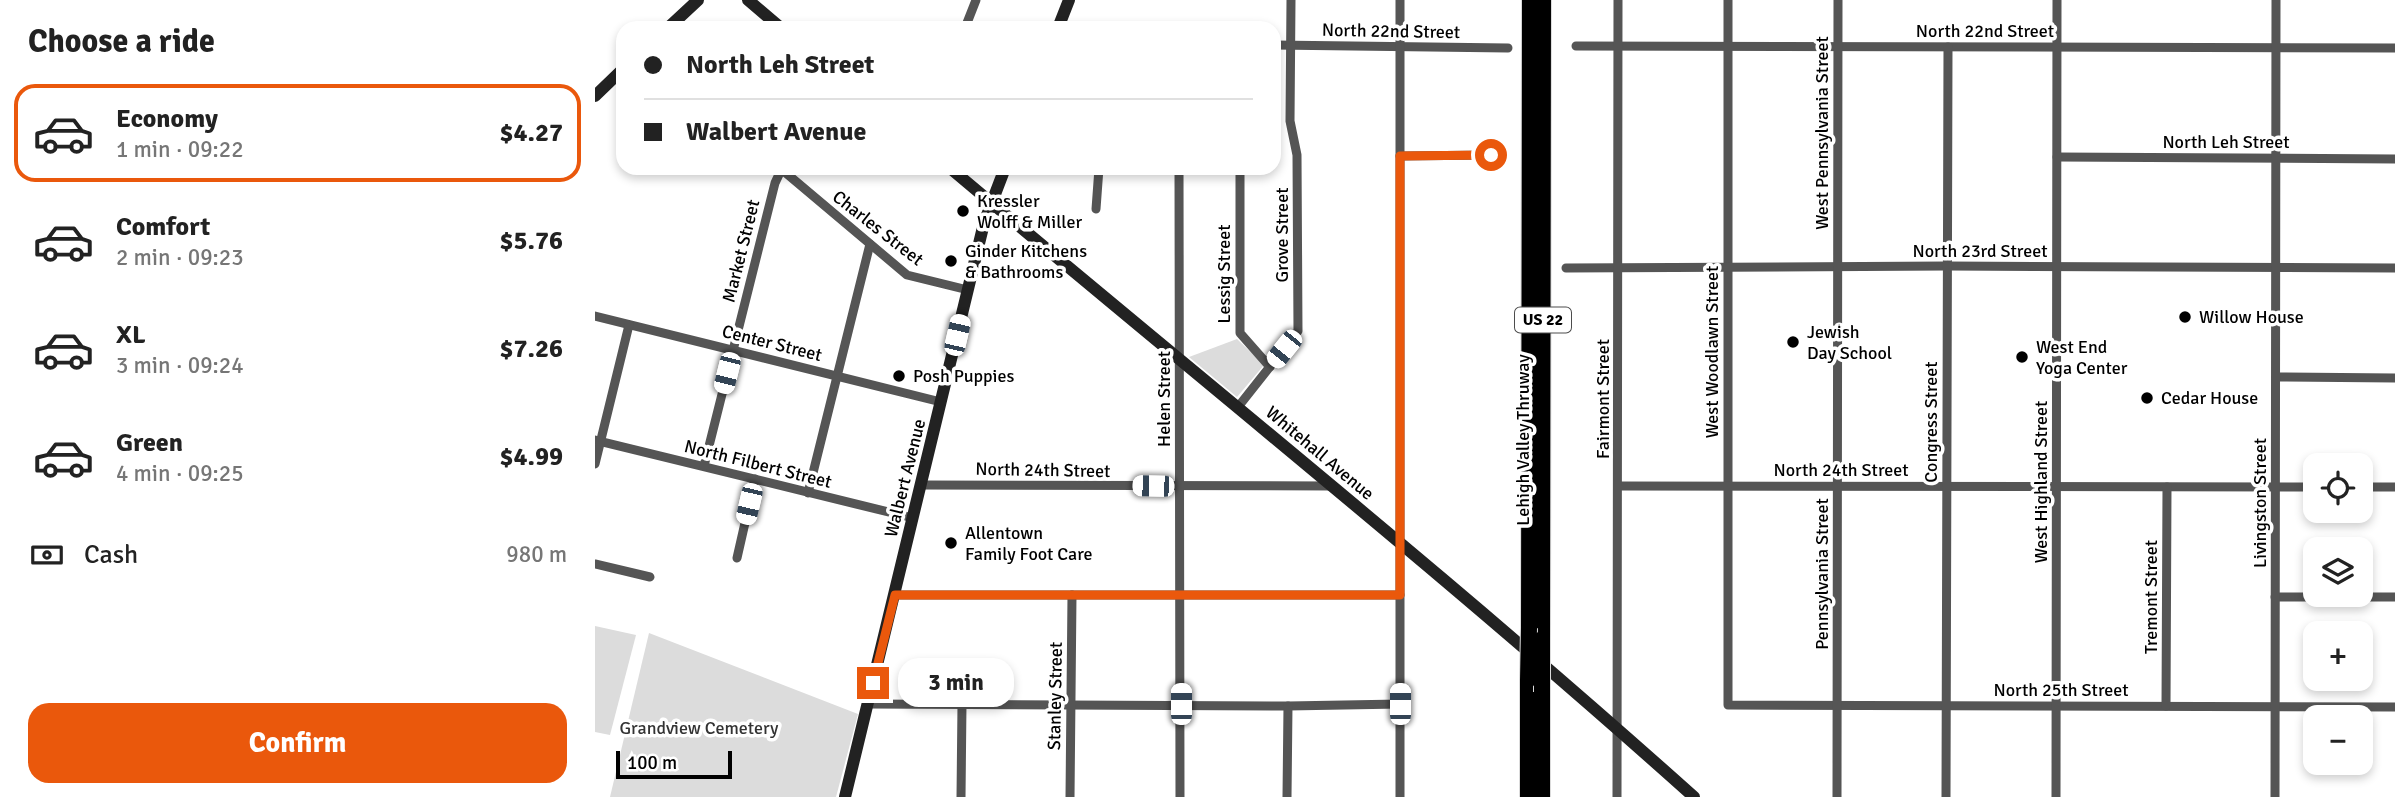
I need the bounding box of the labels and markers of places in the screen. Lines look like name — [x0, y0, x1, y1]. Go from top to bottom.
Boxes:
place label: Kressler Wolff & Miller — [977, 190, 1082, 233]
marker: Kressler Wolff & Miller — [955, 203, 971, 219]
place label: Ginder Kitchens & Bathrooms — [965, 240, 1087, 283]
marker: Ginder Kitchens & Bathrooms — [943, 253, 959, 269]
place label: Willow House — [2199, 306, 2304, 328]
marker: Willow House — [2177, 309, 2193, 325]
place label: Jewish Day School — [1807, 321, 1892, 364]
marker: Jewish Day School — [1785, 334, 1801, 350]
place label: West End Yoga Center — [2036, 336, 2128, 379]
marker: West End Yoga Center — [2014, 349, 2030, 365]
place label: Posh Puppies — [913, 365, 1015, 387]
marker: Posh Puppies — [891, 368, 907, 384]
place label: Cedar House — [2161, 387, 2258, 409]
marker: Cedar House — [2139, 390, 2155, 406]
place label: Allentown Family Foot Care — [965, 522, 1092, 565]
marker: Allentown Family Foot Care — [943, 535, 959, 551]

